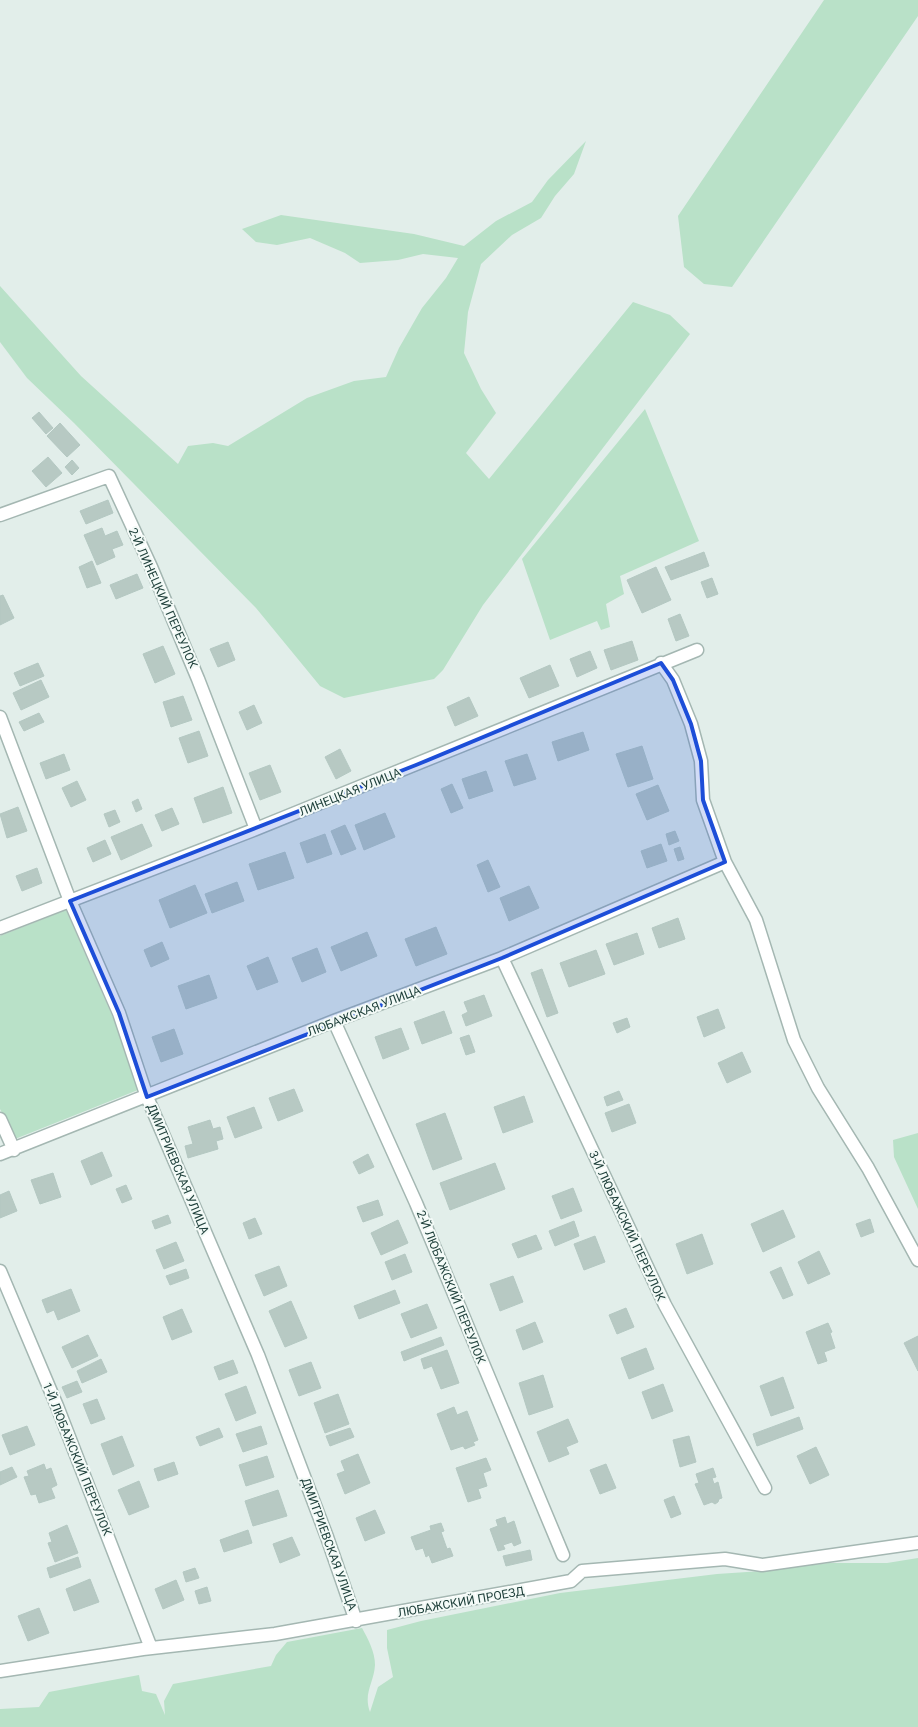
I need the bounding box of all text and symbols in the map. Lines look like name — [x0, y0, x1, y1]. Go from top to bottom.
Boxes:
street label: 2-Й ЛИНЕЦКИЙ ПЕРЕУЛОК — [126, 525, 201, 671]
street label: ЛИНЕЦКАЯ УЛИЦА — [297, 765, 403, 819]
street label: ЛЮБАЖСКАЯ УЛИЦА — [305, 983, 423, 1039]
street label: ДМИТРИЕВСКАЯ УЛИЦА — [144, 1102, 212, 1237]
street label: 3-Й ЛЮБАЖСКИЙ ПЕРЕУЛОК — [586, 1148, 669, 1304]
street label: 2-Й ЛЮБАЖСКИЙ ПЕРЕУЛОК — [414, 1208, 489, 1366]
street label: 1-Й ЛЮБАЖСКИЙ ПЕРЕУЛОК — [40, 1380, 115, 1538]
street label: ДМИТРИЕВСКАЯ УЛИЦА — [298, 1476, 360, 1613]
street label: ЛЮБАЖСКИЙ ПРОЕЗД — [396, 1583, 525, 1620]

